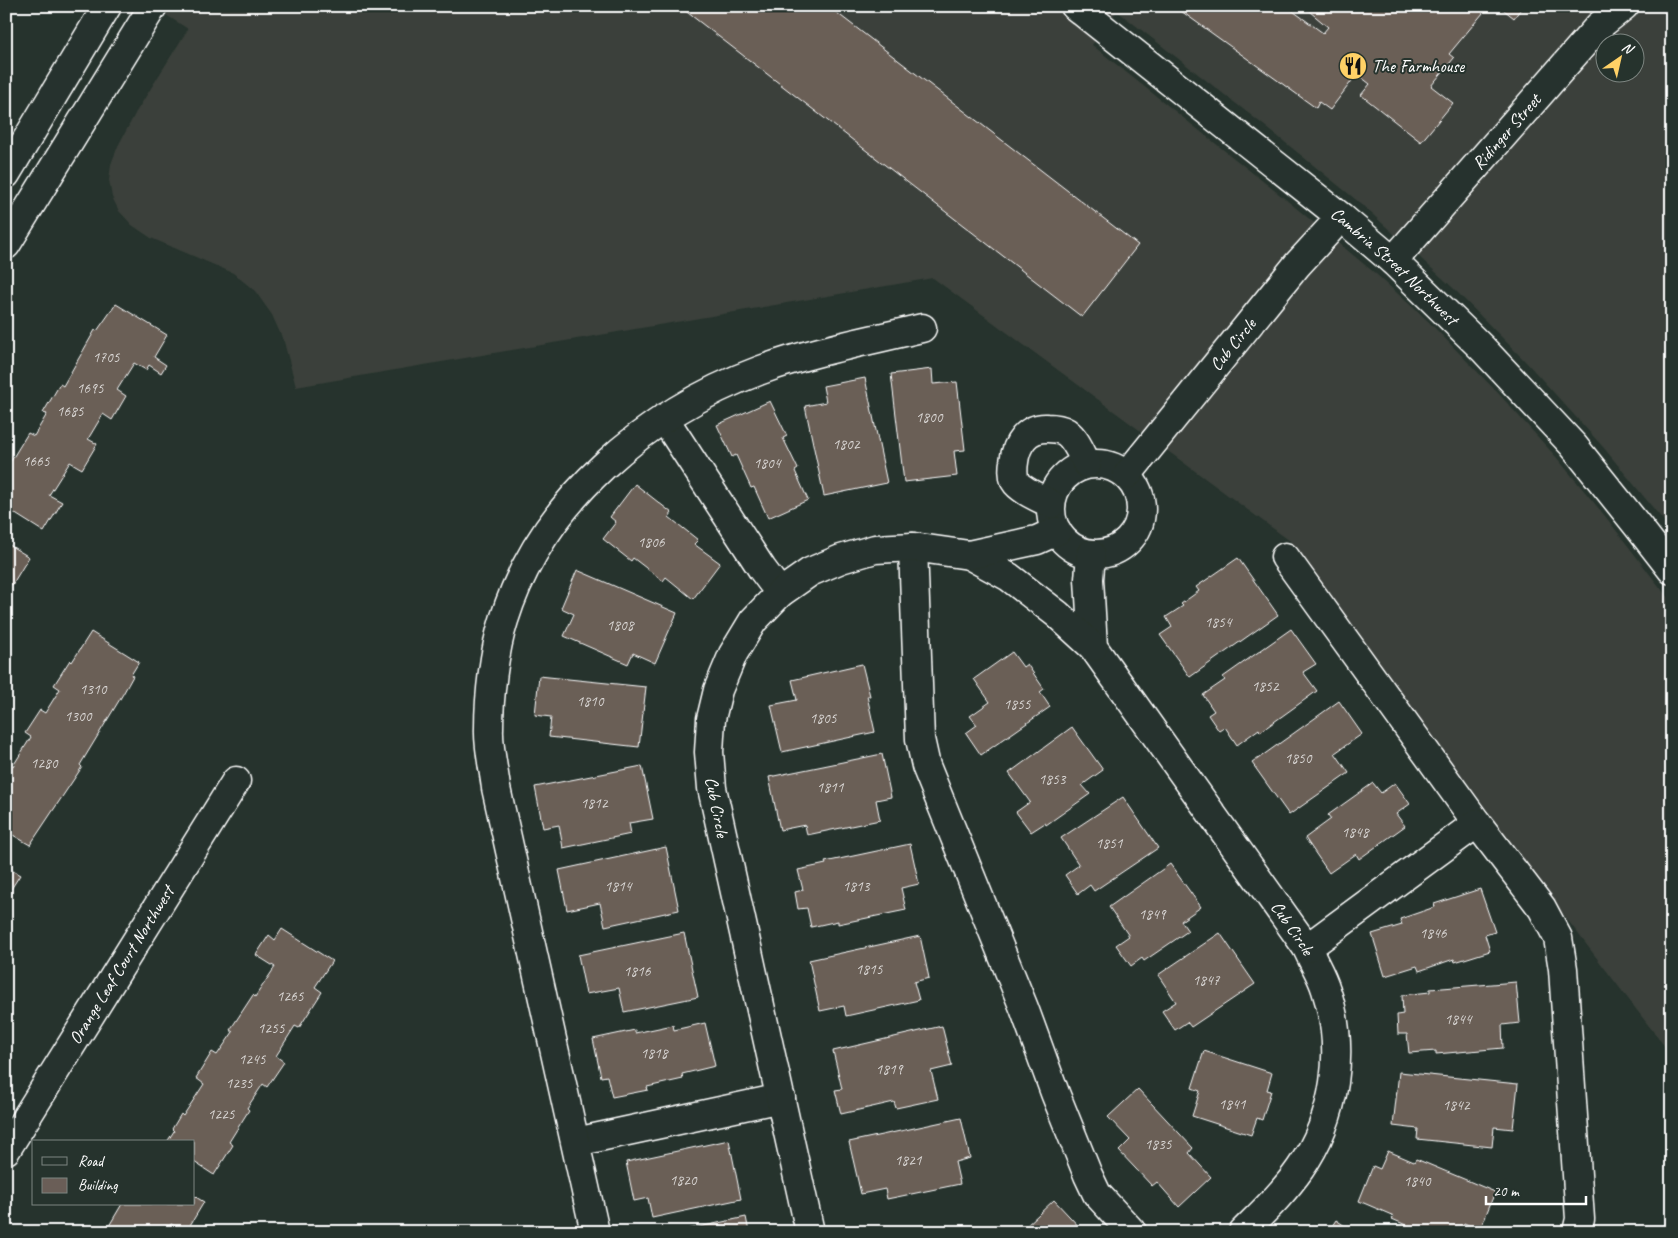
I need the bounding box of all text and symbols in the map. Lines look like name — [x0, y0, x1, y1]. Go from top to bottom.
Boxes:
north arrow — [1596, 32, 1646, 82]
text: N — [1619, 38, 1637, 58]
restaurant icon: The Farmhouse — [1338, 51, 1368, 81]
place label: The Farmhouse — [1372, 55, 1465, 77]
street label: Ridinger Street — [1467, 88, 1547, 174]
street label: Cambria Street Northwest — [1326, 202, 1465, 332]
street label: Cub Circle — [1205, 313, 1261, 375]
house number: 1705 — [92, 348, 121, 367]
house number: 1695 — [76, 379, 105, 398]
house number: 1685 — [56, 402, 85, 421]
house number: 1800 — [915, 408, 944, 427]
house number: 1802 — [832, 435, 861, 454]
house number: 1665 — [22, 452, 51, 471]
house number: 1804 — [753, 454, 782, 473]
house number: 1806 — [637, 533, 666, 552]
house number: 1854 — [1204, 613, 1233, 632]
house number: 1808 — [606, 616, 635, 635]
house number: 1852 — [1251, 677, 1280, 696]
house number: 1310 — [79, 680, 108, 699]
house number: 1810 — [576, 692, 605, 711]
house number: 1855 — [1003, 695, 1032, 714]
house number: 1300 — [64, 707, 93, 726]
house number: 1805 — [809, 709, 838, 728]
house number: 1850 — [1284, 749, 1313, 768]
house number: 1280 — [30, 754, 59, 773]
house number: 1853 — [1038, 770, 1067, 789]
street label: Cub Circle — [700, 775, 734, 840]
house number: 1811 — [816, 778, 845, 797]
house number: 1812 — [580, 794, 609, 813]
house number: 1848 — [1341, 823, 1370, 842]
house number: 1851 — [1095, 834, 1124, 853]
house number: 1814 — [604, 877, 633, 896]
house number: 1813 — [842, 877, 871, 896]
street label: Orange Leaf Court Northwest — [64, 879, 180, 1048]
street label: Cub Circle — [1266, 897, 1320, 959]
house number: 1849 — [1138, 905, 1167, 924]
house number: 1846 — [1419, 924, 1448, 943]
house number: 1815 — [855, 960, 884, 979]
house number: 1816 — [623, 962, 652, 981]
house number: 1847 — [1192, 971, 1221, 990]
house number: 1265 — [276, 987, 305, 1006]
house number: 1844 — [1444, 1010, 1473, 1029]
house number: 1255 — [257, 1019, 286, 1038]
house number: 1818 — [640, 1044, 669, 1063]
house number: 1245 — [238, 1050, 267, 1069]
house number: 1819 — [875, 1060, 904, 1079]
house number: 1235 — [225, 1074, 254, 1093]
house number: 1841 — [1218, 1095, 1247, 1114]
house number: 1842 — [1442, 1096, 1471, 1115]
house number: 1225 — [207, 1105, 236, 1124]
house number: 1835 — [1144, 1135, 1173, 1154]
legend — [32, 1140, 195, 1206]
house number: 1821 — [894, 1151, 923, 1170]
text: Road — [78, 1152, 105, 1171]
house number: 1820 — [669, 1171, 698, 1190]
house number: 1840 — [1403, 1172, 1432, 1191]
scale bar — [1486, 1173, 1586, 1205]
text: Building — [78, 1176, 118, 1195]
text: 20 m — [1493, 1182, 1520, 1201]

